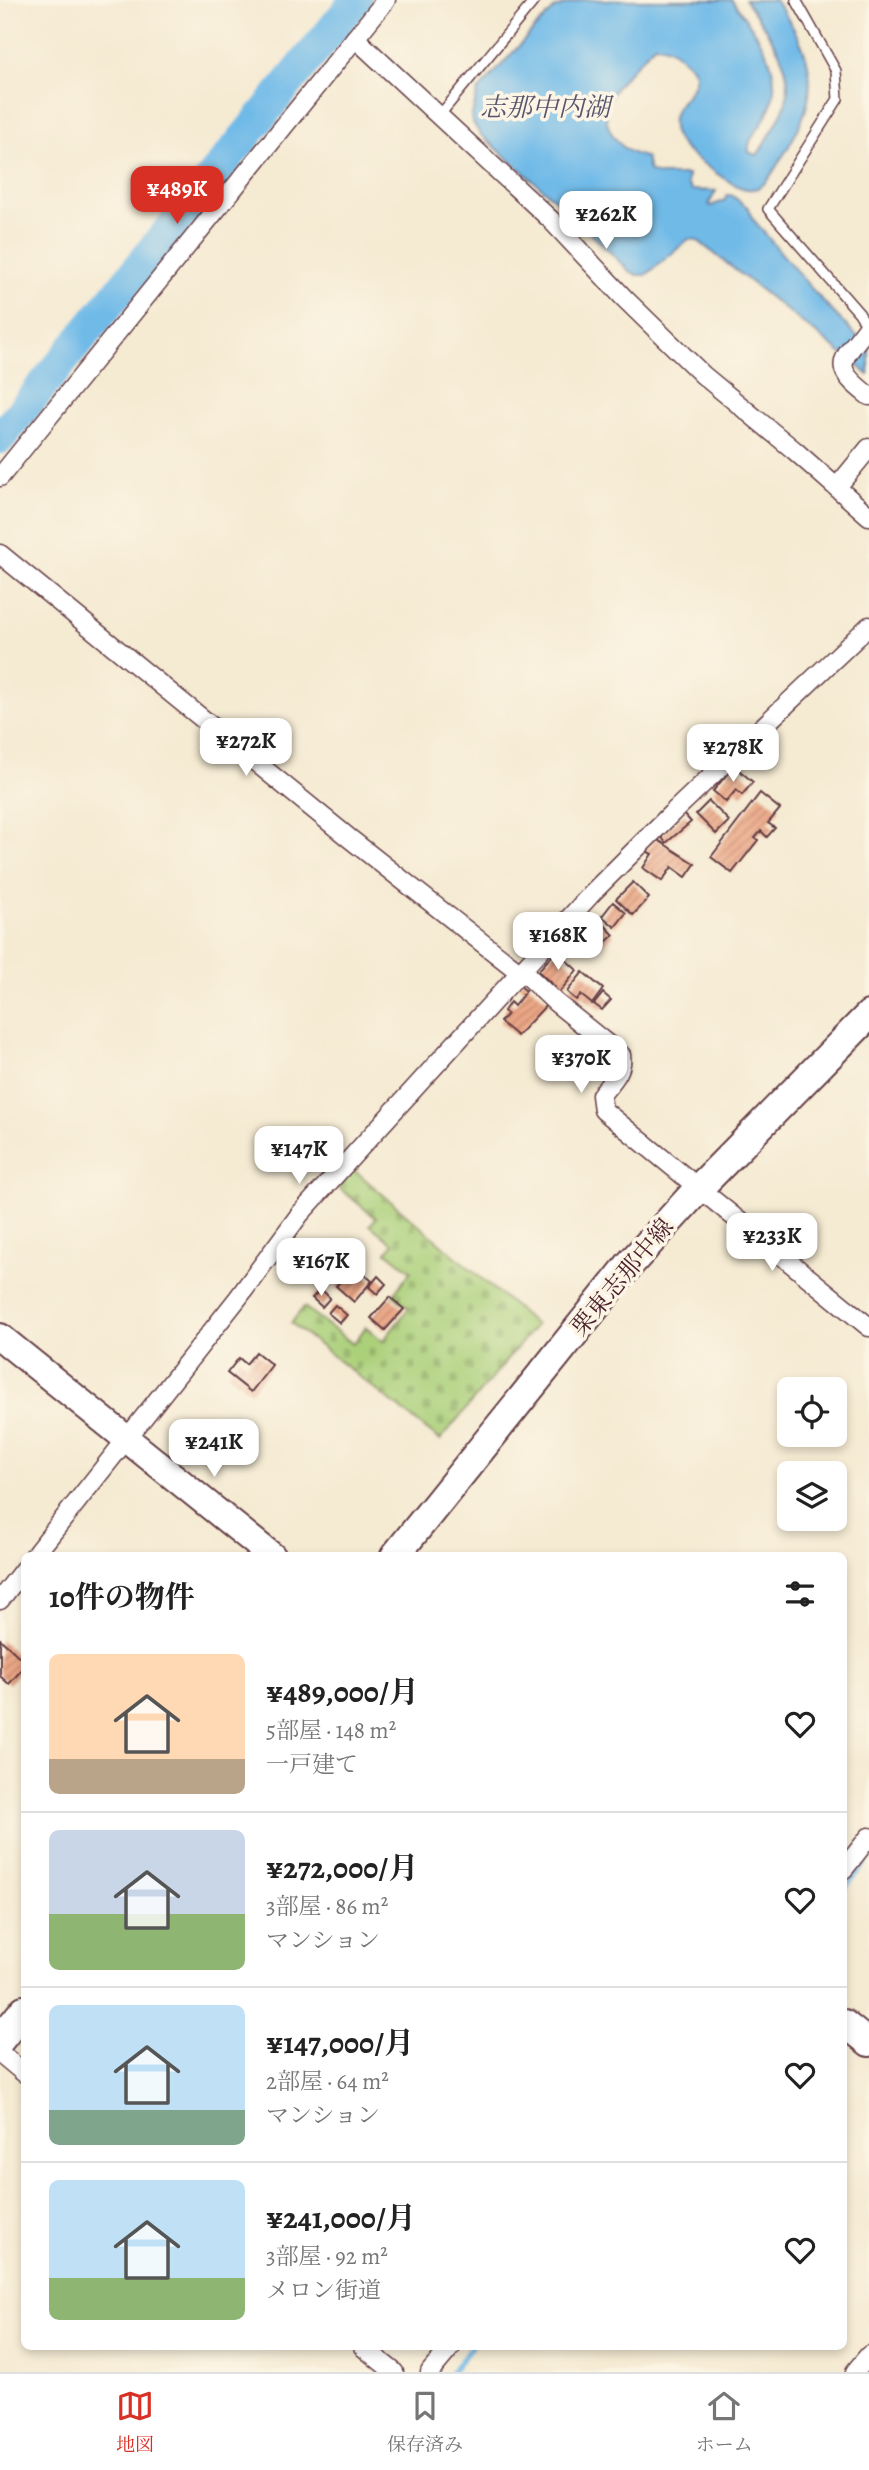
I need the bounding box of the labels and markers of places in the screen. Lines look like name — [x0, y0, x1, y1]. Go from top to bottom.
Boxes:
pin: ¥489K — [128, 166, 226, 226]
pin: ¥262K — [557, 191, 655, 251]
pin: ¥272K — [197, 718, 295, 778]
pin: ¥278K — [684, 724, 782, 784]
pin: ¥168K — [509, 912, 607, 972]
pin: ¥370K — [532, 1036, 630, 1095]
pin: ¥147K — [250, 1126, 348, 1186]
pin: ¥233K — [723, 1214, 821, 1273]
pin: ¥167K — [272, 1238, 370, 1298]
pin: ¥241K — [165, 1420, 263, 1479]

